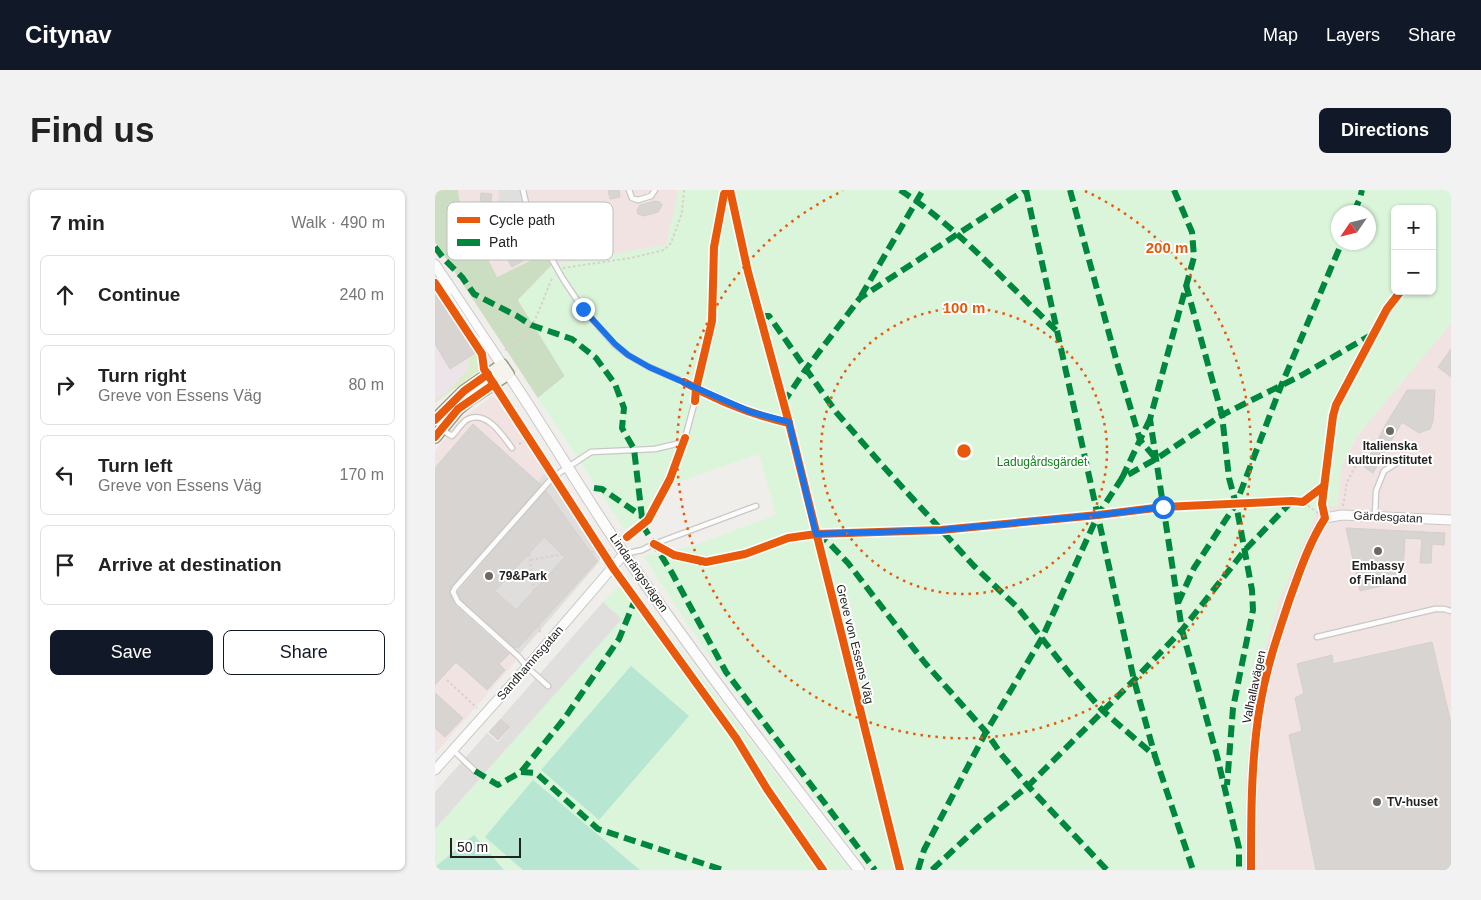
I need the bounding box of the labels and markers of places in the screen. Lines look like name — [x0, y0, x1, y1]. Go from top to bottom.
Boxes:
marker: Italienska kulturinstitutet — [1384, 425, 1396, 437]
place label: Italienska kulturinstitutet — [1348, 439, 1432, 467]
centre of rings — [955, 442, 973, 460]
marker: Embassy of Finland — [1372, 545, 1384, 557]
place label: Embassy of Finland — [1349, 559, 1407, 587]
place label: 79&Park — [499, 569, 547, 583]
marker: 79&Park — [483, 570, 495, 582]
place label: TV-huset — [1387, 795, 1438, 809]
marker: TV-huset — [1371, 796, 1383, 808]

